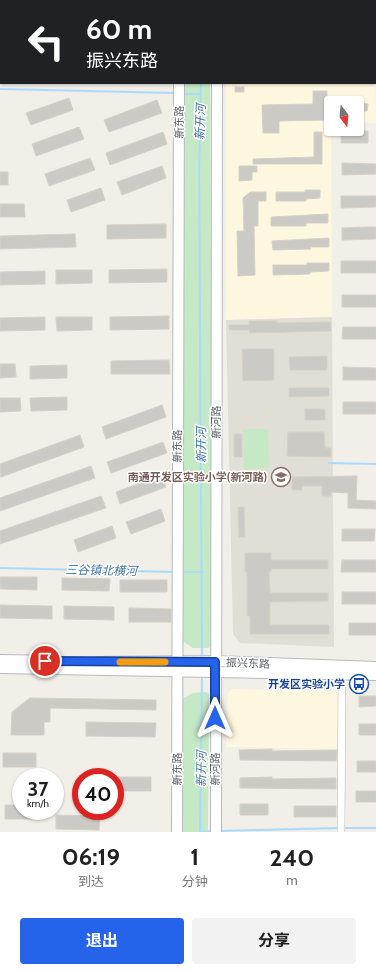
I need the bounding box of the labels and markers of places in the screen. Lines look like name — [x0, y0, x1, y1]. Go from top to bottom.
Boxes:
school or university icon: 南通开发区实验小学(新河路) — [270, 466, 292, 488]
place label: 南通开发区实验小学(新河路) — [128, 470, 267, 484]
pin — [28, 644, 62, 678]
bus stop icon: 开发区实验小学 — [348, 673, 370, 695]
place label: 开发区实验小学 — [268, 677, 345, 691]

